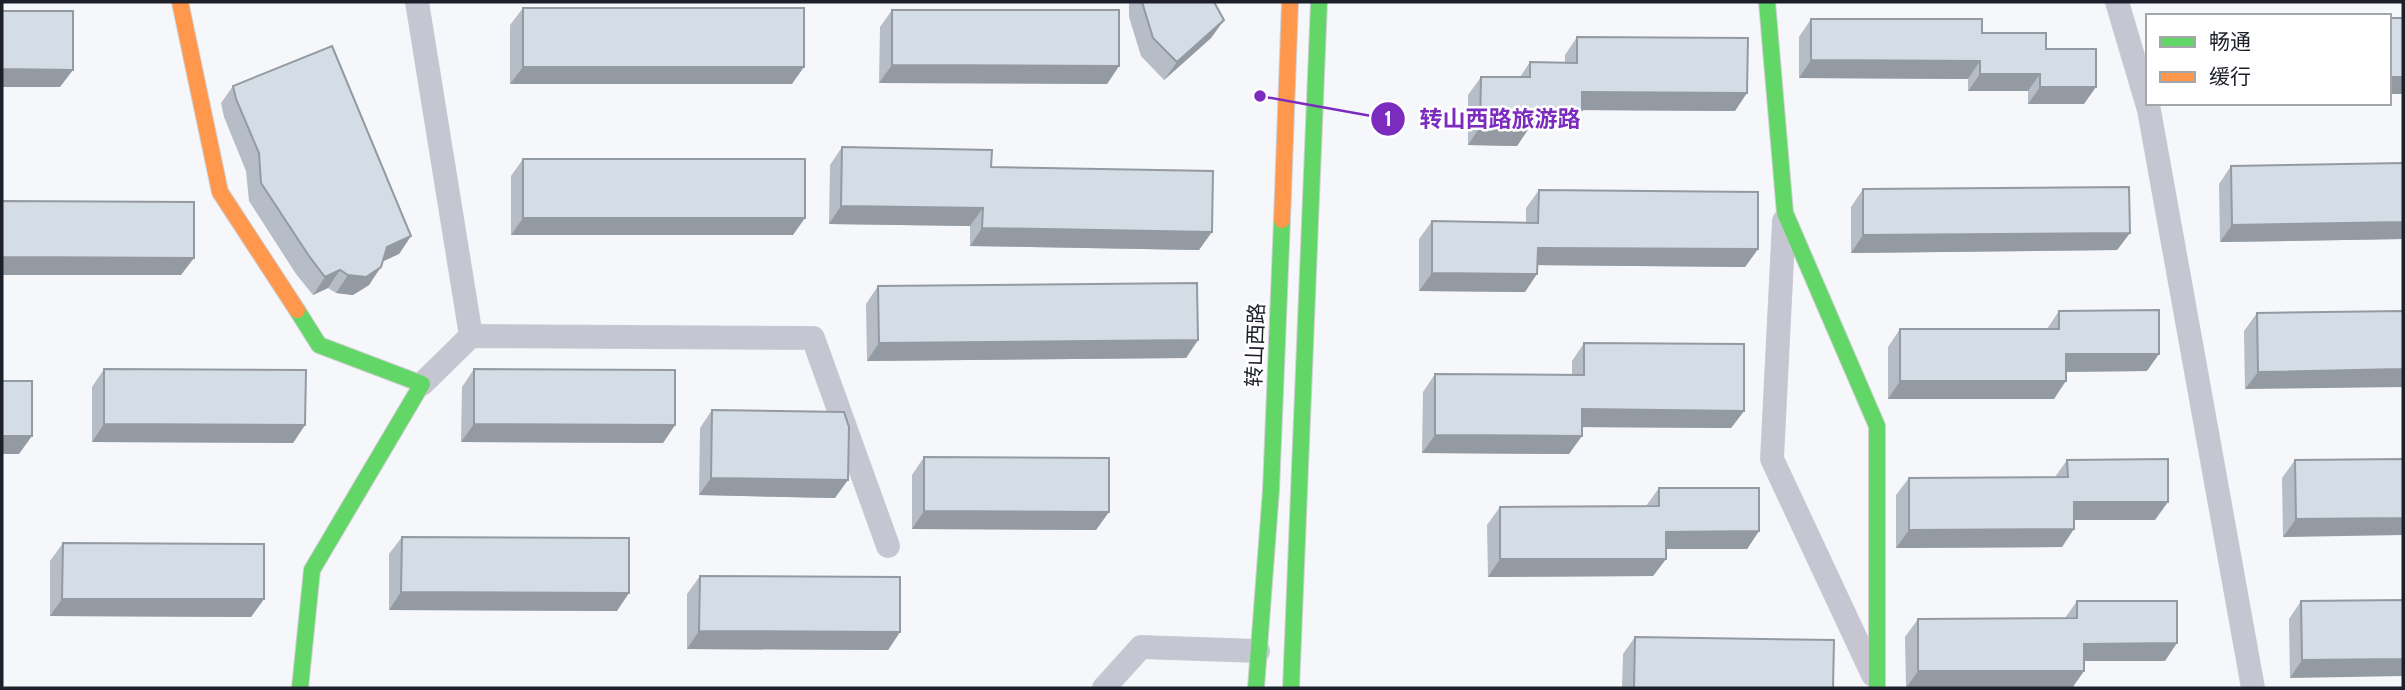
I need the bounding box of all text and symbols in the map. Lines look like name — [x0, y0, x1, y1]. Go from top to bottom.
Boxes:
legend — [2146, 14, 2391, 105]
text: 畅通 — [2209, 29, 2251, 54]
text: 缓行 — [2209, 64, 2251, 89]
callout: 转山西路旅游路 — [1370, 97, 1594, 141]
text: 转山西路旅游路 — [1420, 105, 1581, 133]
text: 1 — [1384, 106, 1392, 131]
street label: 转山西路 — [1241, 303, 1269, 387]

